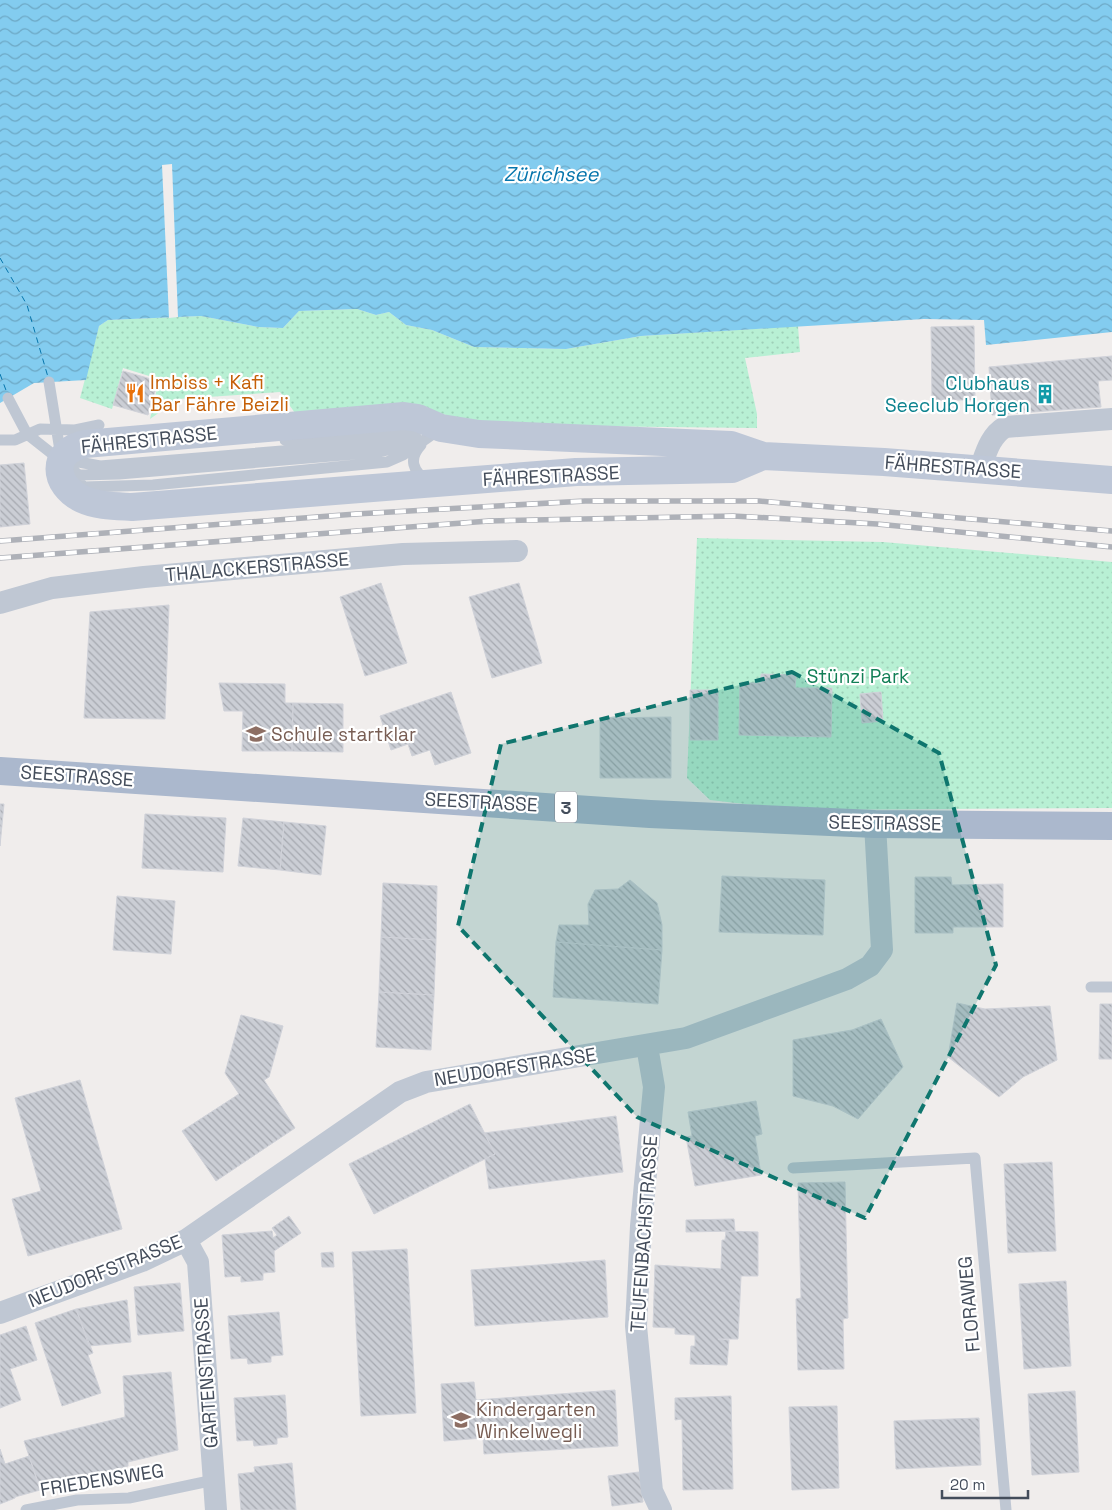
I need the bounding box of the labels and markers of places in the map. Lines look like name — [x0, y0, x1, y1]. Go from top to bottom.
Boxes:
place label: Imbiss + Kafi Bar Fähre Beizli — [150, 370, 289, 417]
place label: Clubhaus Seeclub Horgen — [885, 371, 1030, 418]
restaurant icon: Imbiss + Kafi Bar Fähre Beizli — [124, 382, 146, 404]
building icon: Clubhaus Seeclub Horgen — [1034, 383, 1056, 405]
place label: Schule startklar — [271, 722, 416, 747]
school or university icon: Schule startklar — [245, 723, 267, 745]
place label: Kindergarten Winkelwegli — [476, 1397, 596, 1444]
school or university icon: Kindergarten Winkelwegli — [450, 1409, 472, 1431]

